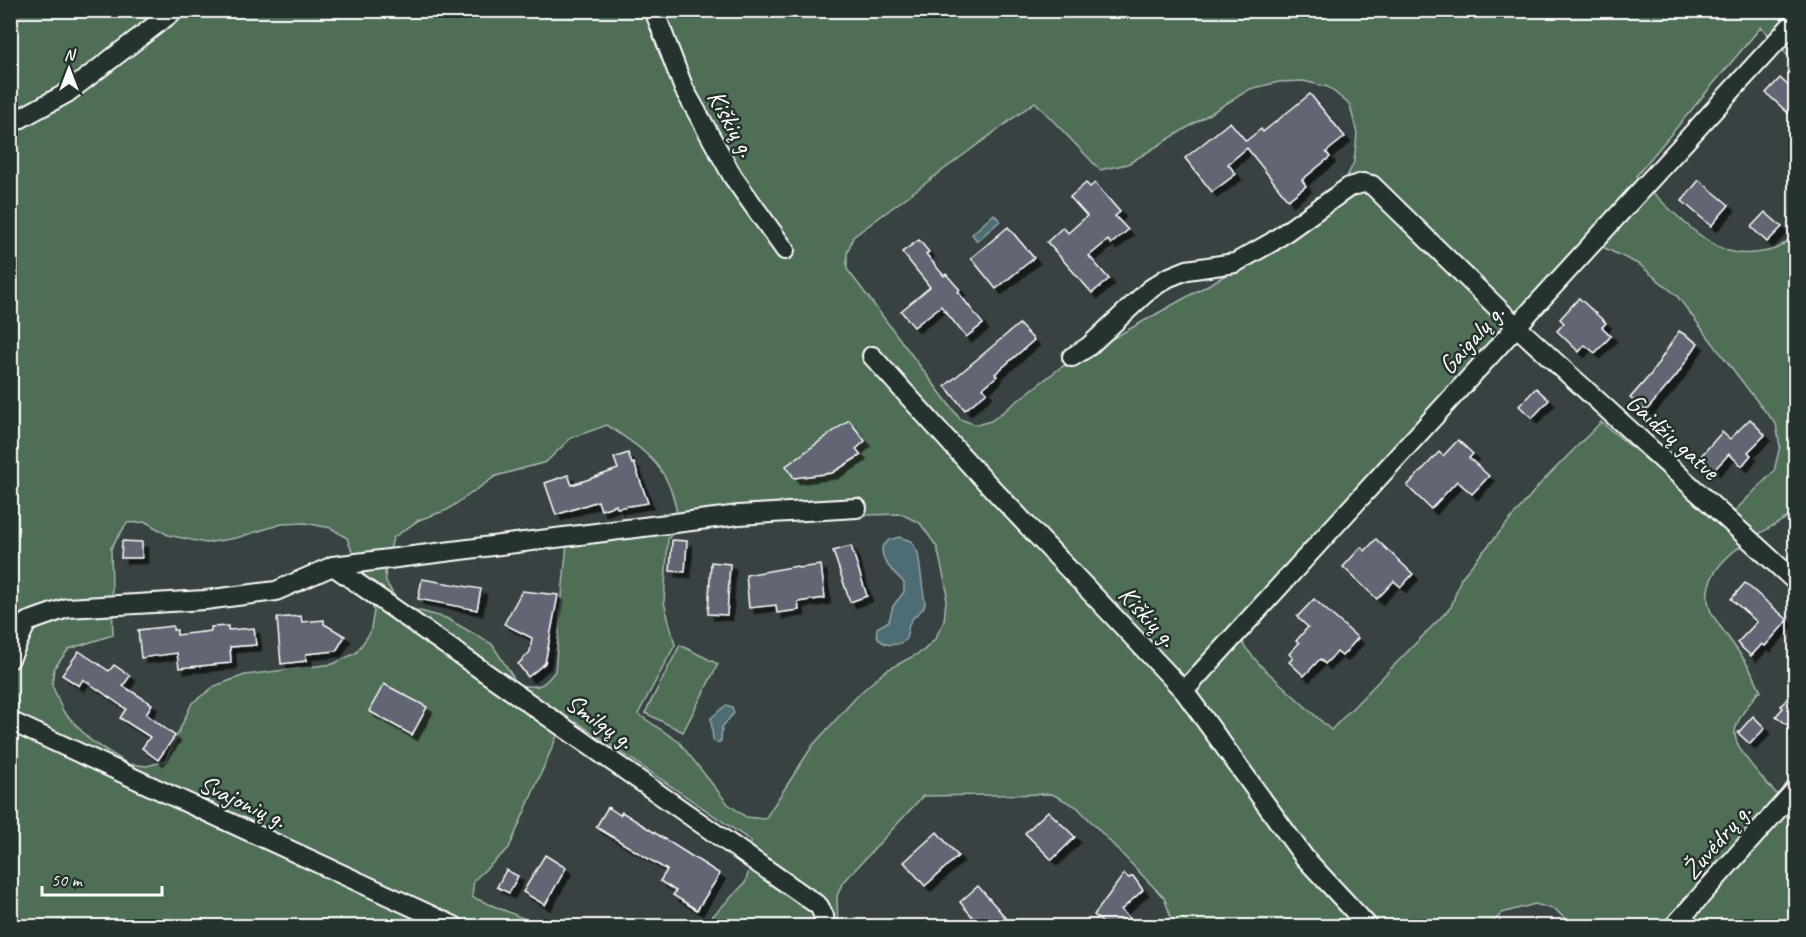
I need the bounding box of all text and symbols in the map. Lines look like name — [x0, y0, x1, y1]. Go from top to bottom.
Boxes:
north arrow — [39, 39, 99, 99]
text: N — [64, 45, 77, 65]
street label: Kiškių g. — [700, 84, 764, 163]
street label: Gaigalų g. — [1431, 297, 1512, 381]
street label: Gaidžių gatve — [1619, 386, 1727, 488]
street label: Kiškių g. — [1111, 579, 1185, 654]
street label: Smilgų g. — [559, 686, 641, 757]
street label: Svajonių g. — [194, 767, 292, 836]
street label: Žuvėdrų g. — [1674, 796, 1759, 886]
scale bar — [42, 859, 162, 897]
text: 50 m — [51, 869, 84, 891]

